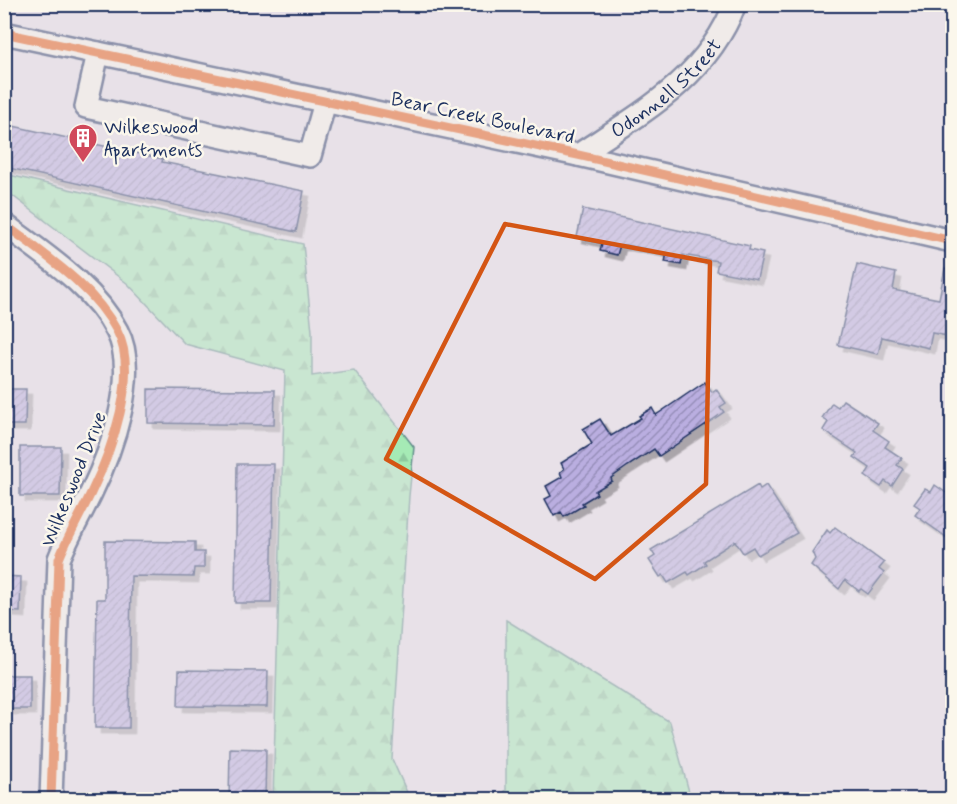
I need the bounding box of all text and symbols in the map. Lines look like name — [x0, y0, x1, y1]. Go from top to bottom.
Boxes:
street label: Odonnell Street — [606, 34, 729, 145]
street label: Bear Creek Boulevard — [388, 86, 577, 151]
place label: Wilkeswood Apartments — [104, 114, 202, 165]
building icon: Wilkeswood Apartments — [67, 122, 99, 164]
street label: Wilkeswood Drive — [35, 408, 114, 551]

